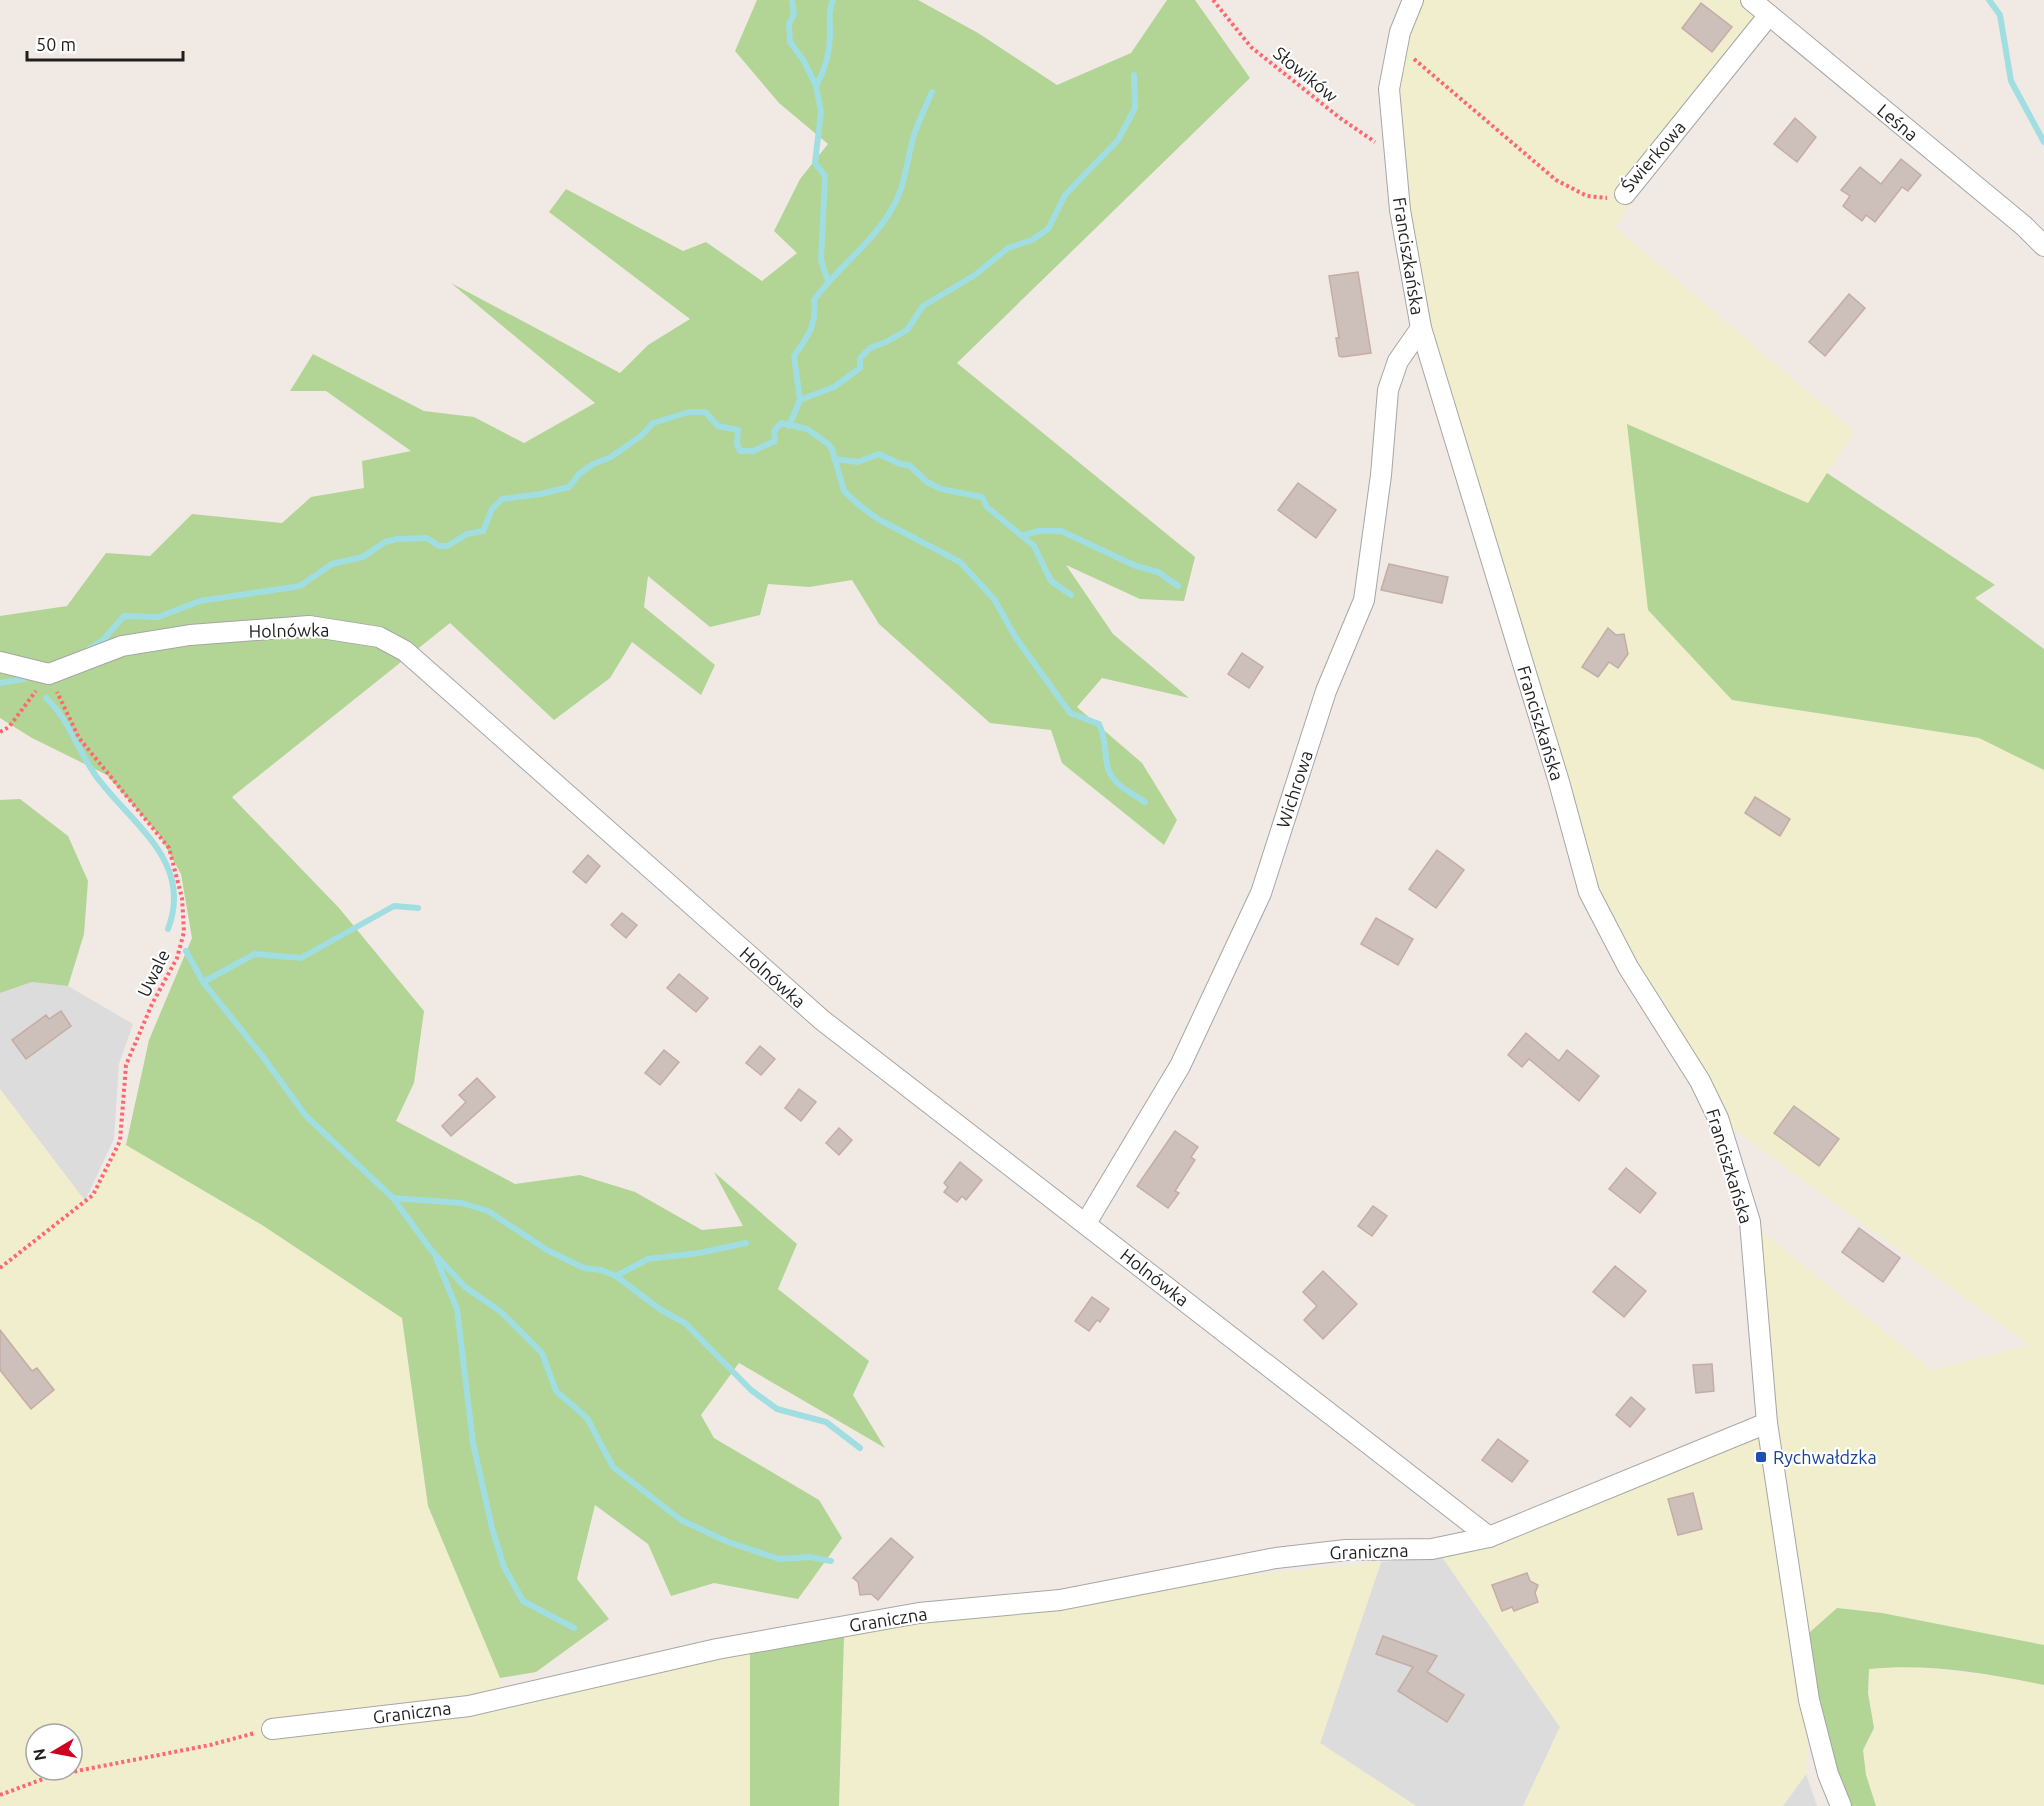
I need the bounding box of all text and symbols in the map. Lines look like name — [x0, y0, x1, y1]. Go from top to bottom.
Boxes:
scale bar — [27, 24, 183, 62]
text: 50 m — [36, 34, 76, 54]
street label: Słowików — [1270, 42, 1342, 106]
street label: Leśna — [1874, 99, 1922, 145]
street label: Świerkowa — [1616, 116, 1689, 195]
street label: Franciszkańska — [1390, 196, 1428, 316]
street label: Holnówka — [248, 619, 330, 641]
street label: Franciszkańska — [1514, 663, 1568, 783]
street label: Wichrowa — [1272, 748, 1316, 830]
street label: Holnówka — [736, 943, 810, 1011]
street label: Uwale — [133, 946, 173, 1000]
street label: Franciszkańska — [1703, 1106, 1757, 1226]
street label: Holnówka — [1117, 1244, 1193, 1310]
place label: Rychwałdzka — [1773, 1447, 1877, 1467]
marker: Rychwałdzka — [1754, 1450, 1768, 1464]
street label: Graniczna — [1329, 1540, 1409, 1562]
street label: Graniczna — [848, 1603, 928, 1635]
street label: Graniczna — [372, 1697, 452, 1727]
north arrow — [24, 1722, 84, 1782]
text: N — [29, 1747, 49, 1762]

